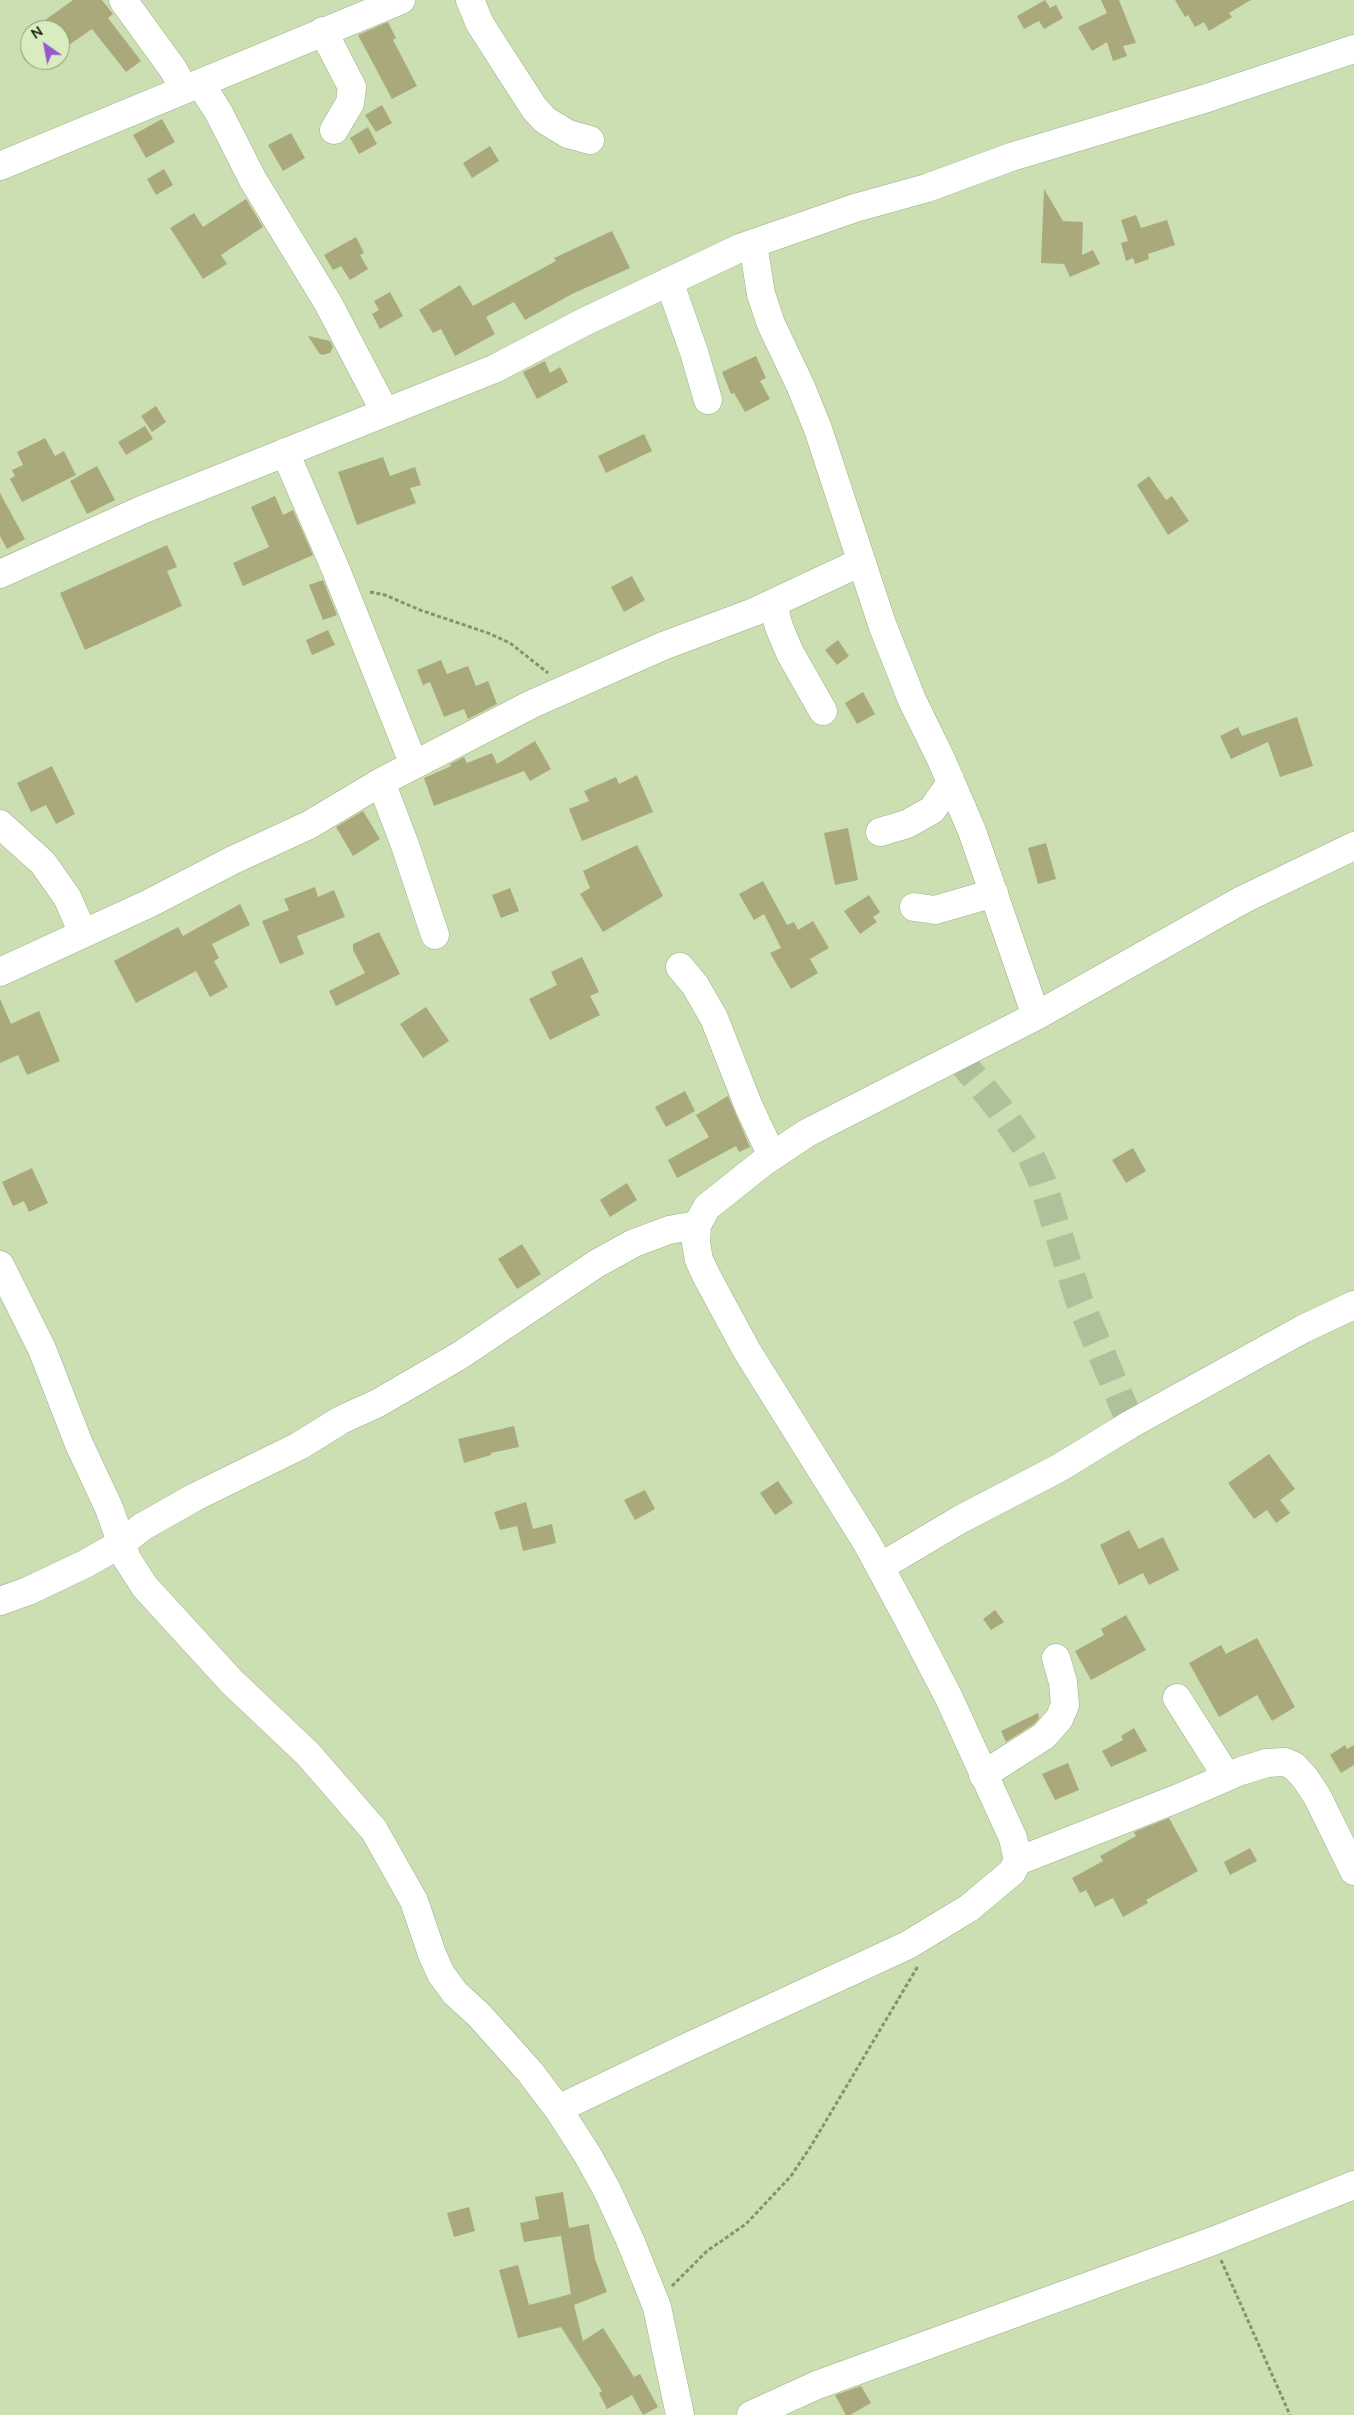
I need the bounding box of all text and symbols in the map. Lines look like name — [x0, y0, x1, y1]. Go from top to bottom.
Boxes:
north arrow — [20, 20, 70, 70]
text: N — [28, 22, 47, 44]

